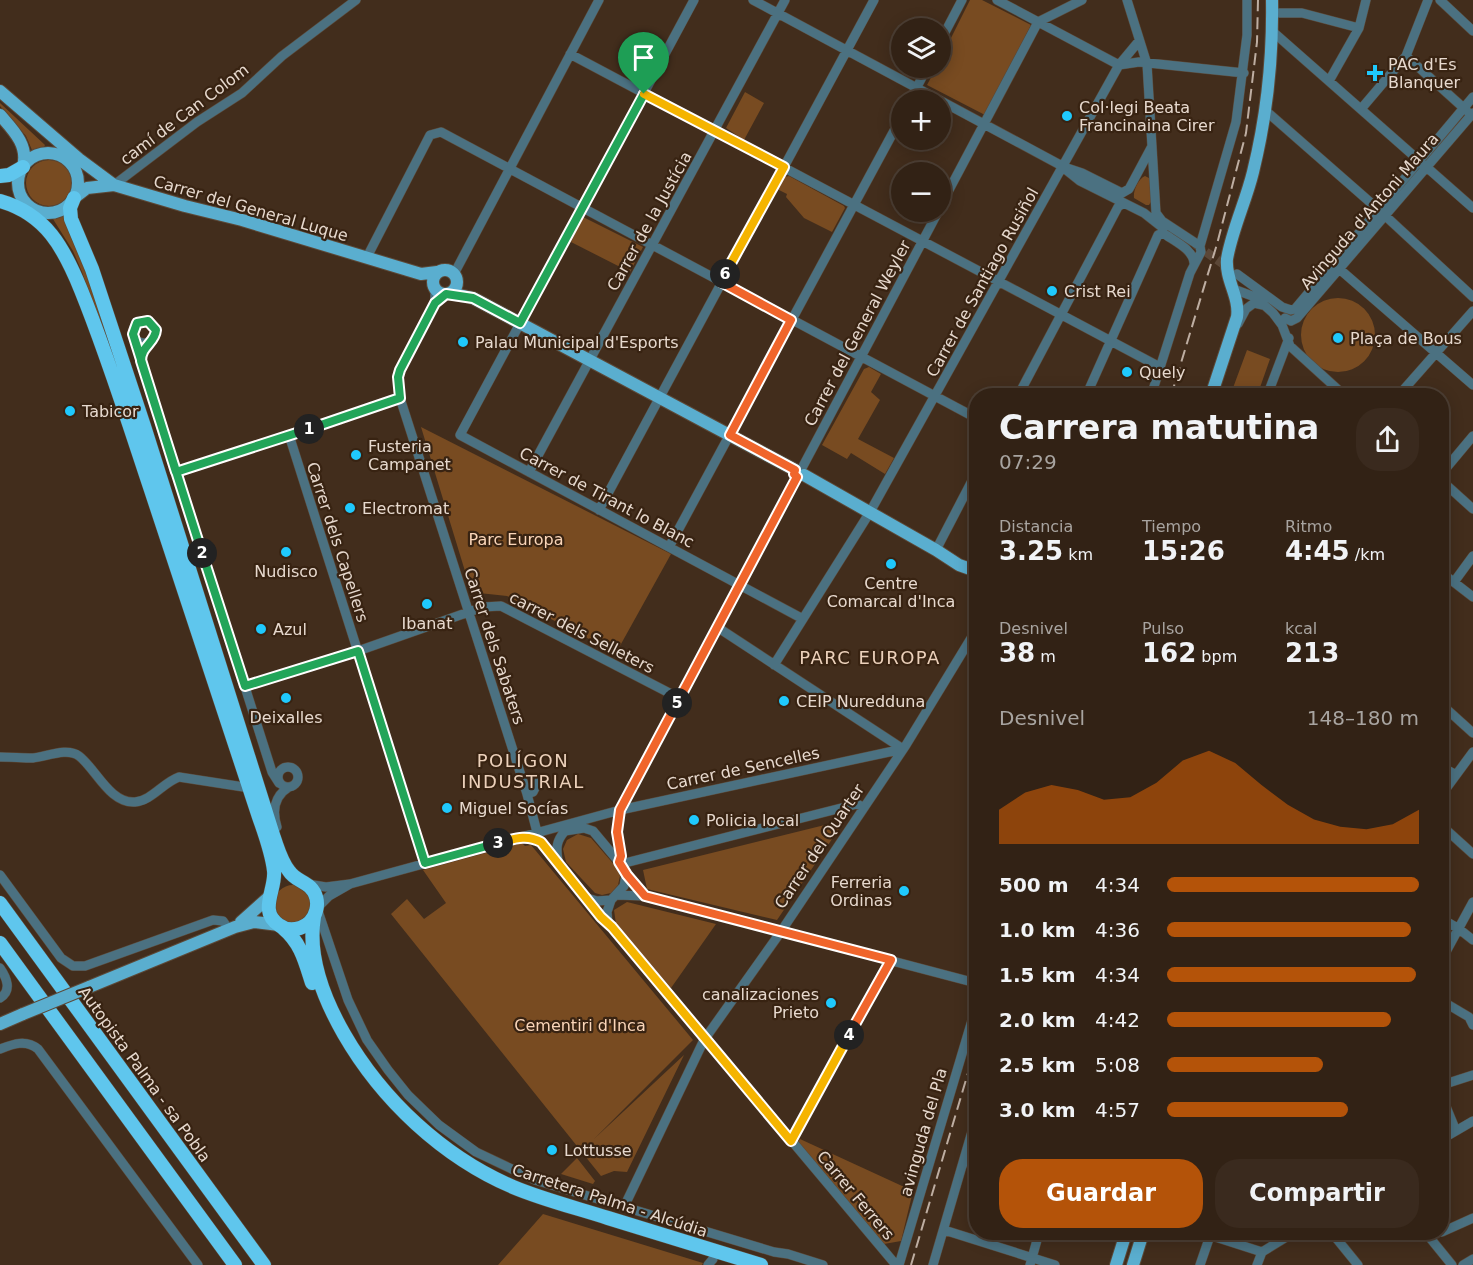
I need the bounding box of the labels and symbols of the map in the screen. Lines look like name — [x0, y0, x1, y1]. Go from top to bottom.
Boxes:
pin — [618, 32, 669, 94]
place label: PAC d'Es Blanquer — [1388, 55, 1461, 92]
street label: camí de Can Colom — [116, 60, 252, 169]
marker: PAC d'Es Blanquer — [1366, 64, 1384, 82]
place label: Col·legi Beata Francinaina Cirer — [1079, 98, 1215, 135]
marker: Col·legi Beata Francinaina Cirer — [1060, 109, 1074, 123]
street label: Avinguda d'Antoni Maura — [1296, 129, 1442, 293]
street label: Carrer de la Justícia — [603, 148, 696, 294]
street label: Carrer del General Luque — [151, 172, 350, 245]
street label: Carrer de Santiago Rusiñol — [922, 184, 1042, 380]
street label: Carrer del General Weyler — [800, 237, 915, 429]
pin: 6 — [710, 259, 740, 289]
place label: Crist Rei — [1064, 282, 1131, 301]
marker: Crist Rei — [1045, 284, 1059, 298]
place label: Plaça de Bous — [1350, 329, 1462, 348]
marker: Plaça de Bous — [1331, 331, 1345, 345]
place label: Palau Municipal d'Esports — [475, 333, 679, 352]
marker: Palau Municipal d'Esports — [456, 335, 470, 349]
place label: Quely — [1139, 363, 1186, 382]
marker: Quely — [1120, 365, 1134, 379]
place label: Tabicor — [81, 402, 139, 421]
marker: Tabicor — [63, 404, 77, 418]
pin: 1 — [294, 414, 324, 444]
place label: Fusteria Campanet — [368, 437, 451, 474]
street label: Carrer de Tirant lo Blanc — [516, 443, 697, 552]
marker: Fusteria Campanet — [349, 448, 363, 462]
street label: Carrer dels Capellers — [303, 460, 372, 625]
place label: Electromat — [362, 499, 449, 518]
marker: Electromat — [343, 501, 357, 515]
park label: Parc Europa — [468, 530, 564, 549]
pin: 2 — [187, 538, 217, 568]
marker: Nudisco — [279, 545, 293, 559]
marker: Centre Comarcal d'Inca — [884, 557, 898, 571]
place label: Nudisco — [254, 562, 318, 581]
street label: Carrer dels Sabaters — [460, 565, 529, 727]
place label: Centre Comarcal d'Inca — [827, 574, 955, 611]
street label: carrer dels Selleters — [506, 588, 657, 677]
marker: Ibanat — [420, 597, 434, 611]
place label: Ibanat — [402, 614, 452, 633]
place label: Azul — [273, 620, 307, 639]
marker: Azul — [254, 622, 268, 636]
district label: PARC EUROPA — [799, 647, 941, 668]
pin: 5 — [662, 688, 692, 718]
marker: Deixalles — [279, 691, 293, 705]
place label: CEIP Nuredduna — [796, 692, 925, 711]
marker: CEIP Nuredduna — [777, 694, 791, 708]
place label: Deixalles — [250, 708, 322, 727]
street label: Carrer de Sencelles — [665, 743, 821, 794]
district label: POLÍGON INDUSTRIAL — [461, 750, 585, 792]
street label: Carrer del Quarter — [771, 780, 868, 912]
place label: Miguel Socías — [459, 799, 568, 818]
marker: Miguel Socías — [440, 801, 454, 815]
place label: Policia local — [706, 811, 799, 830]
marker: Policia local — [687, 813, 701, 827]
pin: 3 — [483, 828, 513, 858]
place label: Ferreria Ordinas — [830, 873, 892, 910]
marker: Ferreria Ordinas — [897, 884, 911, 898]
street label: Autopista Palma - sa Pobla — [75, 983, 215, 1166]
place label: canalizaciones Prieto — [702, 985, 819, 1022]
marker: canalizaciones Prieto — [824, 996, 838, 1010]
park label: Cementiri d'Inca — [514, 1016, 646, 1035]
pin: 4 — [834, 1020, 864, 1050]
street label: avinguda del Pla — [896, 1066, 951, 1199]
place label: Lottusse — [564, 1141, 632, 1160]
marker: Lottusse — [545, 1143, 559, 1157]
street label: Carrer Ferrers — [813, 1147, 898, 1244]
street label: Carretera Palma - Alcúdia — [510, 1160, 710, 1241]

